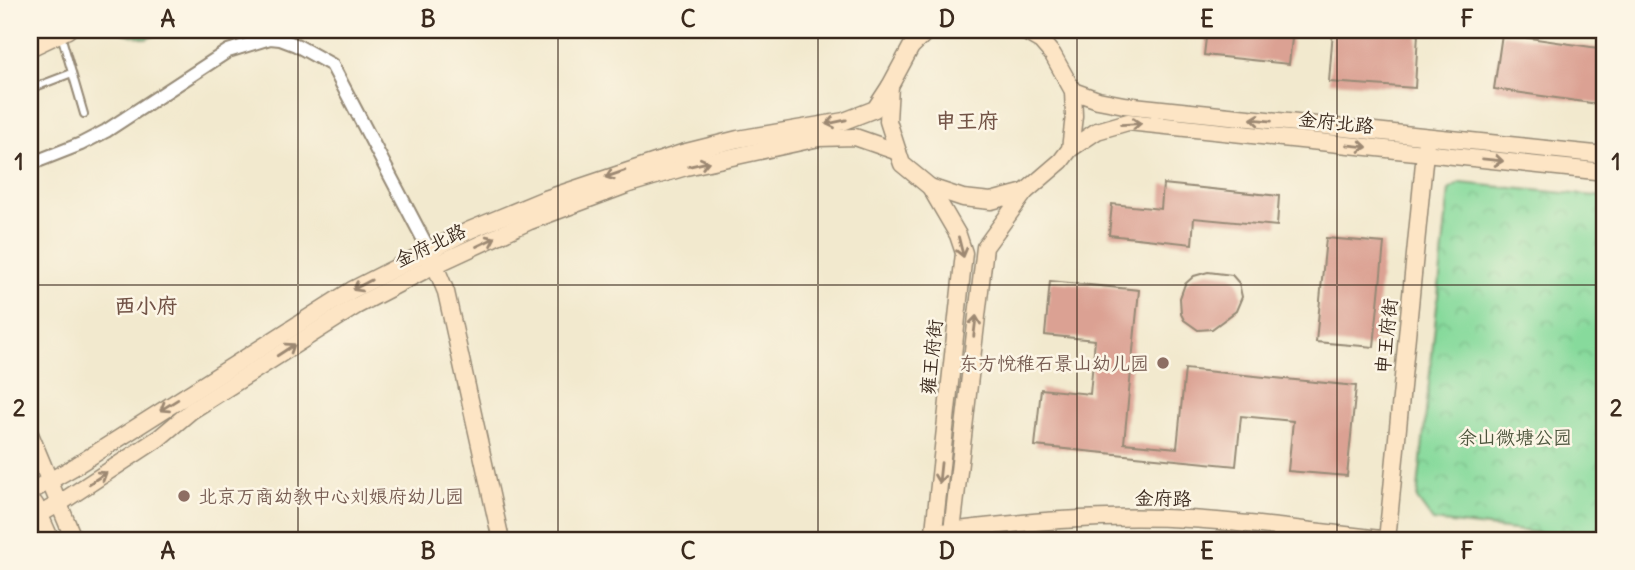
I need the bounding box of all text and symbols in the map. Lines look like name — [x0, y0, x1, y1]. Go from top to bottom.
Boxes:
text: A — [161, 4, 176, 33]
text: B — [420, 4, 436, 33]
text: C — [680, 4, 696, 33]
text: D — [939, 4, 955, 33]
text: E — [1200, 4, 1214, 33]
text: F — [1460, 4, 1474, 33]
street label: 金府北路 — [1297, 106, 1375, 138]
district label: 申王府 — [936, 107, 999, 134]
one-way arrow — [1251, 113, 1273, 126]
one-way arrow — [825, 115, 848, 129]
one-way arrow — [1119, 117, 1142, 130]
one-way arrow — [1345, 139, 1368, 152]
text: 1 — [14, 147, 24, 176]
text: 1 — [1611, 147, 1621, 176]
one-way arrow — [1481, 154, 1504, 167]
one-way arrow — [687, 156, 710, 170]
one-way arrow — [604, 168, 626, 181]
street label: 金府北路 — [390, 218, 470, 272]
one-way arrow — [475, 235, 496, 248]
one-way arrow — [954, 235, 968, 258]
one-way arrow — [352, 278, 373, 292]
district label: 西小府 — [115, 292, 178, 319]
street label: 申王府街 — [1370, 297, 1402, 375]
one-way arrow — [969, 316, 982, 338]
street label: 雍王府街 — [915, 318, 947, 396]
one-way arrow — [276, 343, 295, 358]
place label: 东方悦稚石景山幼儿园 — [959, 351, 1149, 375]
marker: 东方悦稚石景山幼儿园 — [1155, 355, 1171, 371]
text: 2 — [13, 393, 26, 422]
text: 2 — [1610, 393, 1623, 422]
one-way arrow — [160, 397, 179, 412]
park label: 余山微塘公园 — [1458, 425, 1572, 449]
one-way arrow — [933, 461, 946, 483]
one-way arrow — [88, 470, 107, 485]
place label: 北京万商幼教中心刘娘府幼儿园 — [198, 484, 464, 508]
street label: 金府路 — [1134, 486, 1192, 510]
marker: 北京万商幼教中心刘娘府幼儿园 — [176, 488, 192, 504]
text: A — [161, 536, 176, 565]
text: B — [420, 536, 436, 565]
text: C — [680, 536, 696, 565]
text: D — [939, 536, 955, 565]
text: E — [1200, 536, 1214, 565]
text: F — [1460, 536, 1474, 565]

